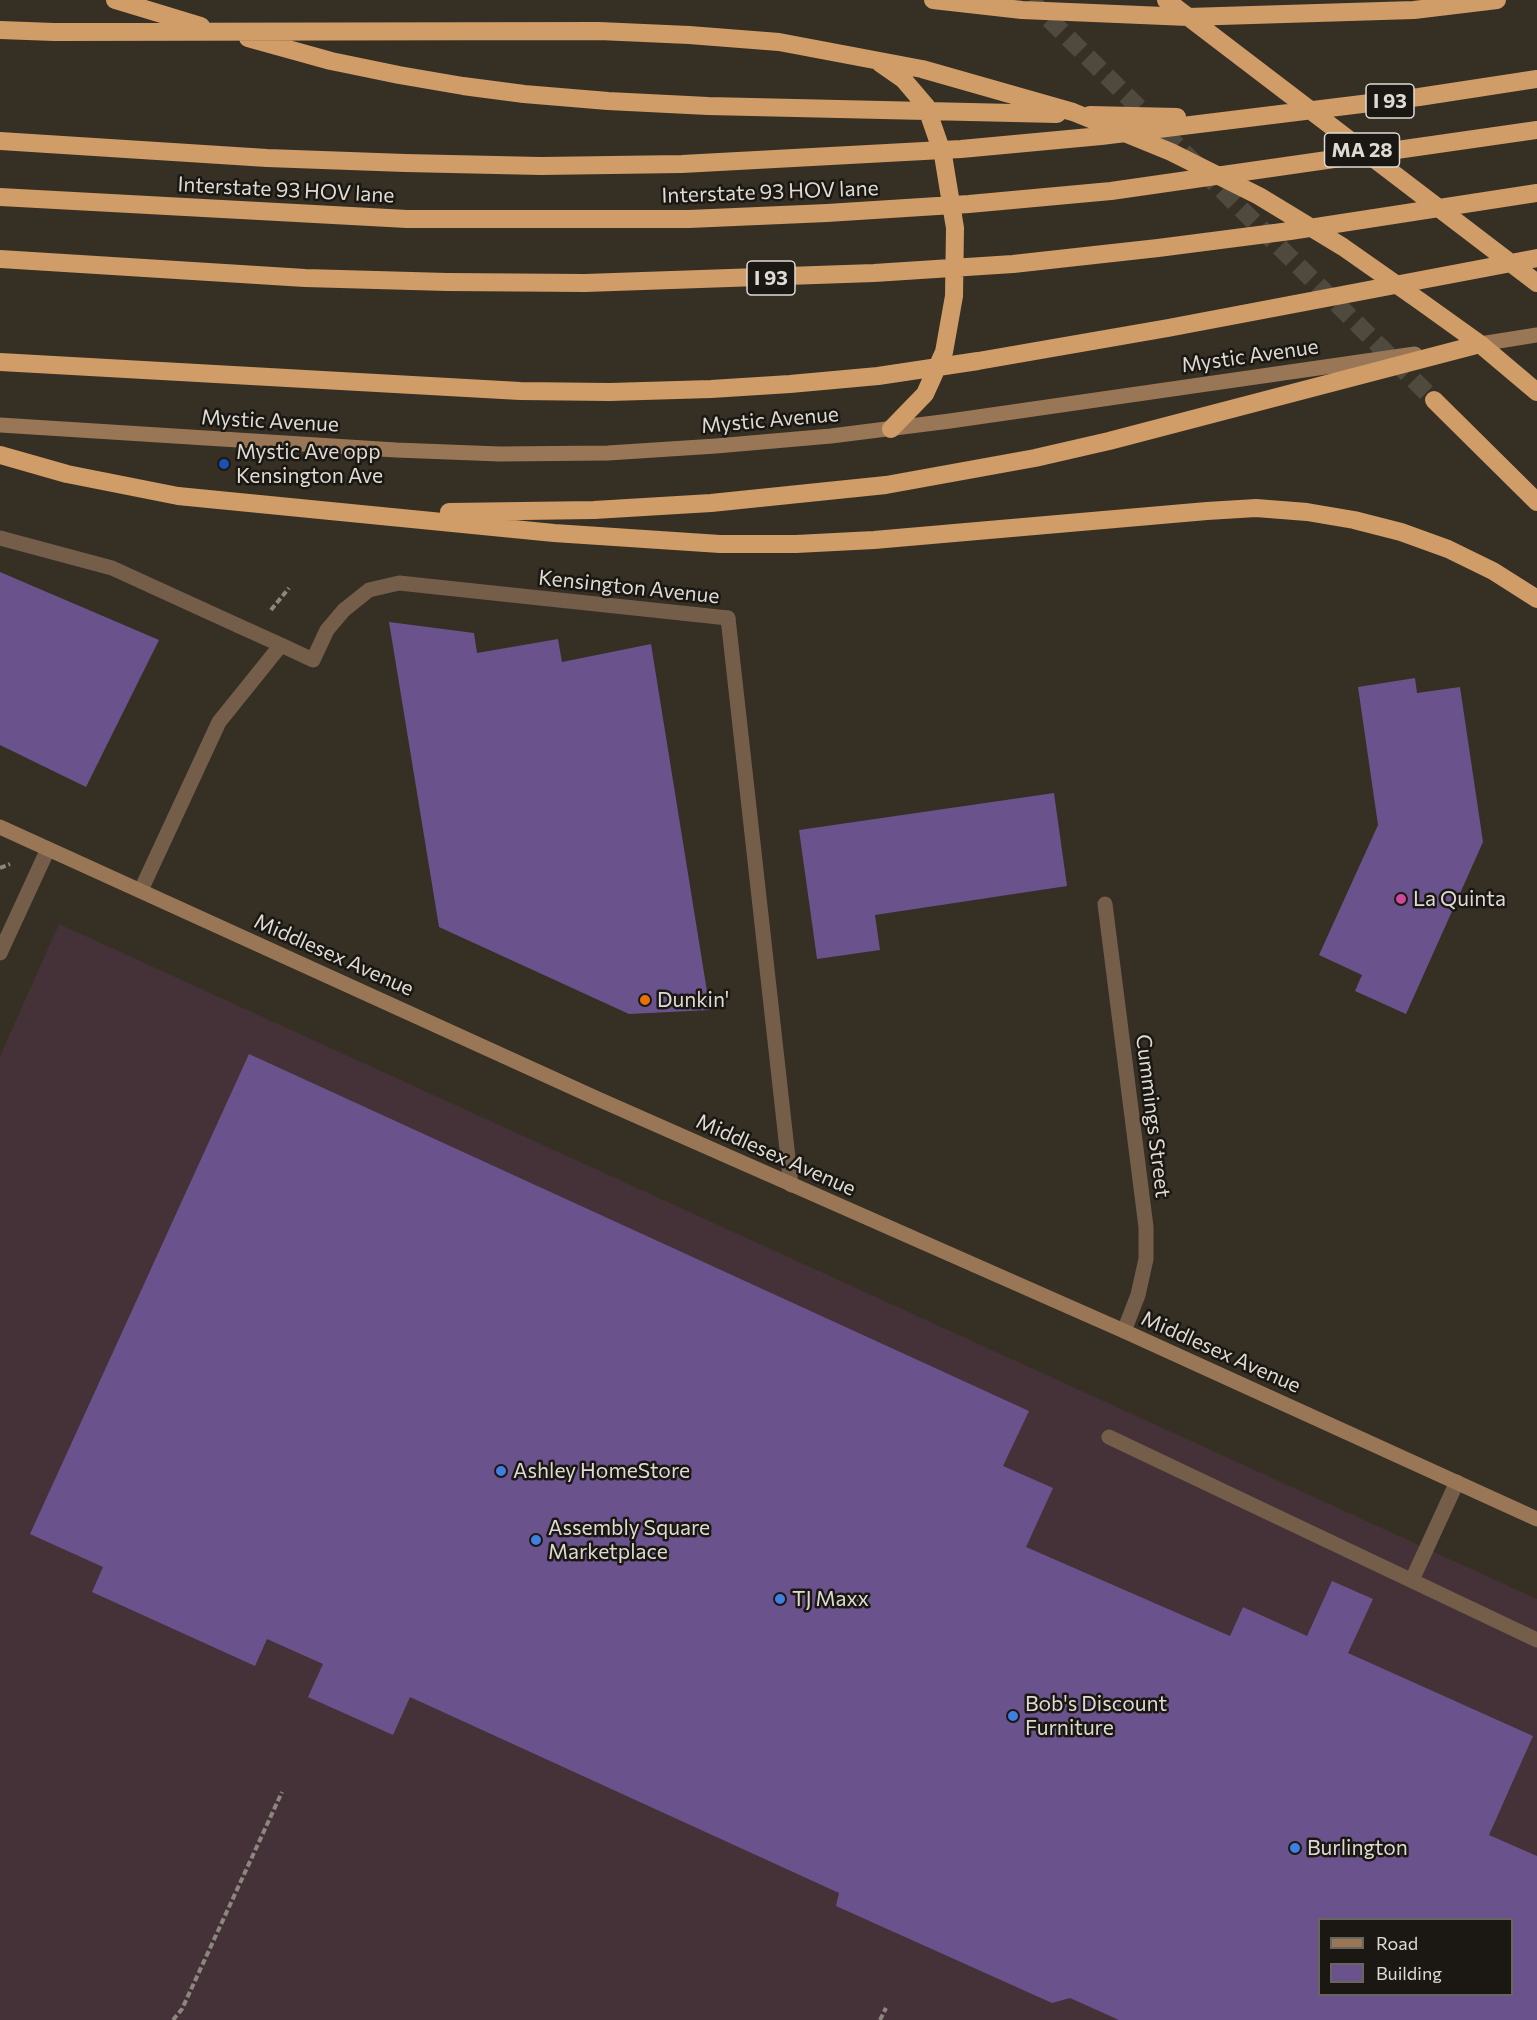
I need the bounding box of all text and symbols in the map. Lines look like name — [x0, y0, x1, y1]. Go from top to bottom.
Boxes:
road number: I 93 — [1366, 84, 1414, 118]
road number: MA 28 — [1324, 133, 1400, 167]
street label: Interstate 93 HOV lane — [177, 172, 395, 208]
street label: Interstate 93 HOV lane — [661, 176, 879, 208]
road number: I 93 — [747, 261, 795, 295]
street label: Mystic Avenue — [1180, 334, 1320, 378]
street label: Mystic Avenue — [700, 401, 840, 439]
street label: Mystic Avenue — [200, 405, 340, 437]
place label: Mystic Ave opp Kensington Ave — [236, 439, 383, 489]
marker: Mystic Ave opp Kensington Ave — [217, 457, 231, 471]
street label: Kensington Avenue — [537, 565, 721, 609]
place label: La Quinta — [1413, 886, 1506, 912]
marker: La Quinta — [1394, 892, 1408, 906]
street label: Middlesex Avenue — [250, 909, 418, 1001]
place label: Dunkin' — [657, 987, 729, 1013]
marker: Dunkin' — [638, 993, 652, 1007]
street label: Cummings Street — [1130, 1033, 1176, 1199]
street label: Middlesex Avenue — [692, 1109, 860, 1201]
street label: Middlesex Avenue — [1137, 1306, 1305, 1398]
place label: Ashley HomeStore — [513, 1458, 690, 1484]
marker: Ashley HomeStore — [494, 1464, 508, 1478]
place label: Assembly Square Marketplace — [548, 1515, 710, 1565]
marker: Assembly Square Marketplace — [529, 1533, 543, 1547]
place label: TJ Maxx — [792, 1586, 869, 1612]
marker: TJ Maxx — [773, 1592, 787, 1606]
place label: Bob's Discount Furniture — [1025, 1691, 1167, 1741]
marker: Bob's Discount Furniture — [1006, 1709, 1020, 1723]
place label: Burlington — [1307, 1835, 1408, 1861]
marker: Burlington — [1288, 1841, 1302, 1855]
legend — [1318, 1918, 1513, 1996]
text: Road — [1376, 1932, 1418, 1954]
text: Building — [1376, 1962, 1442, 1984]

